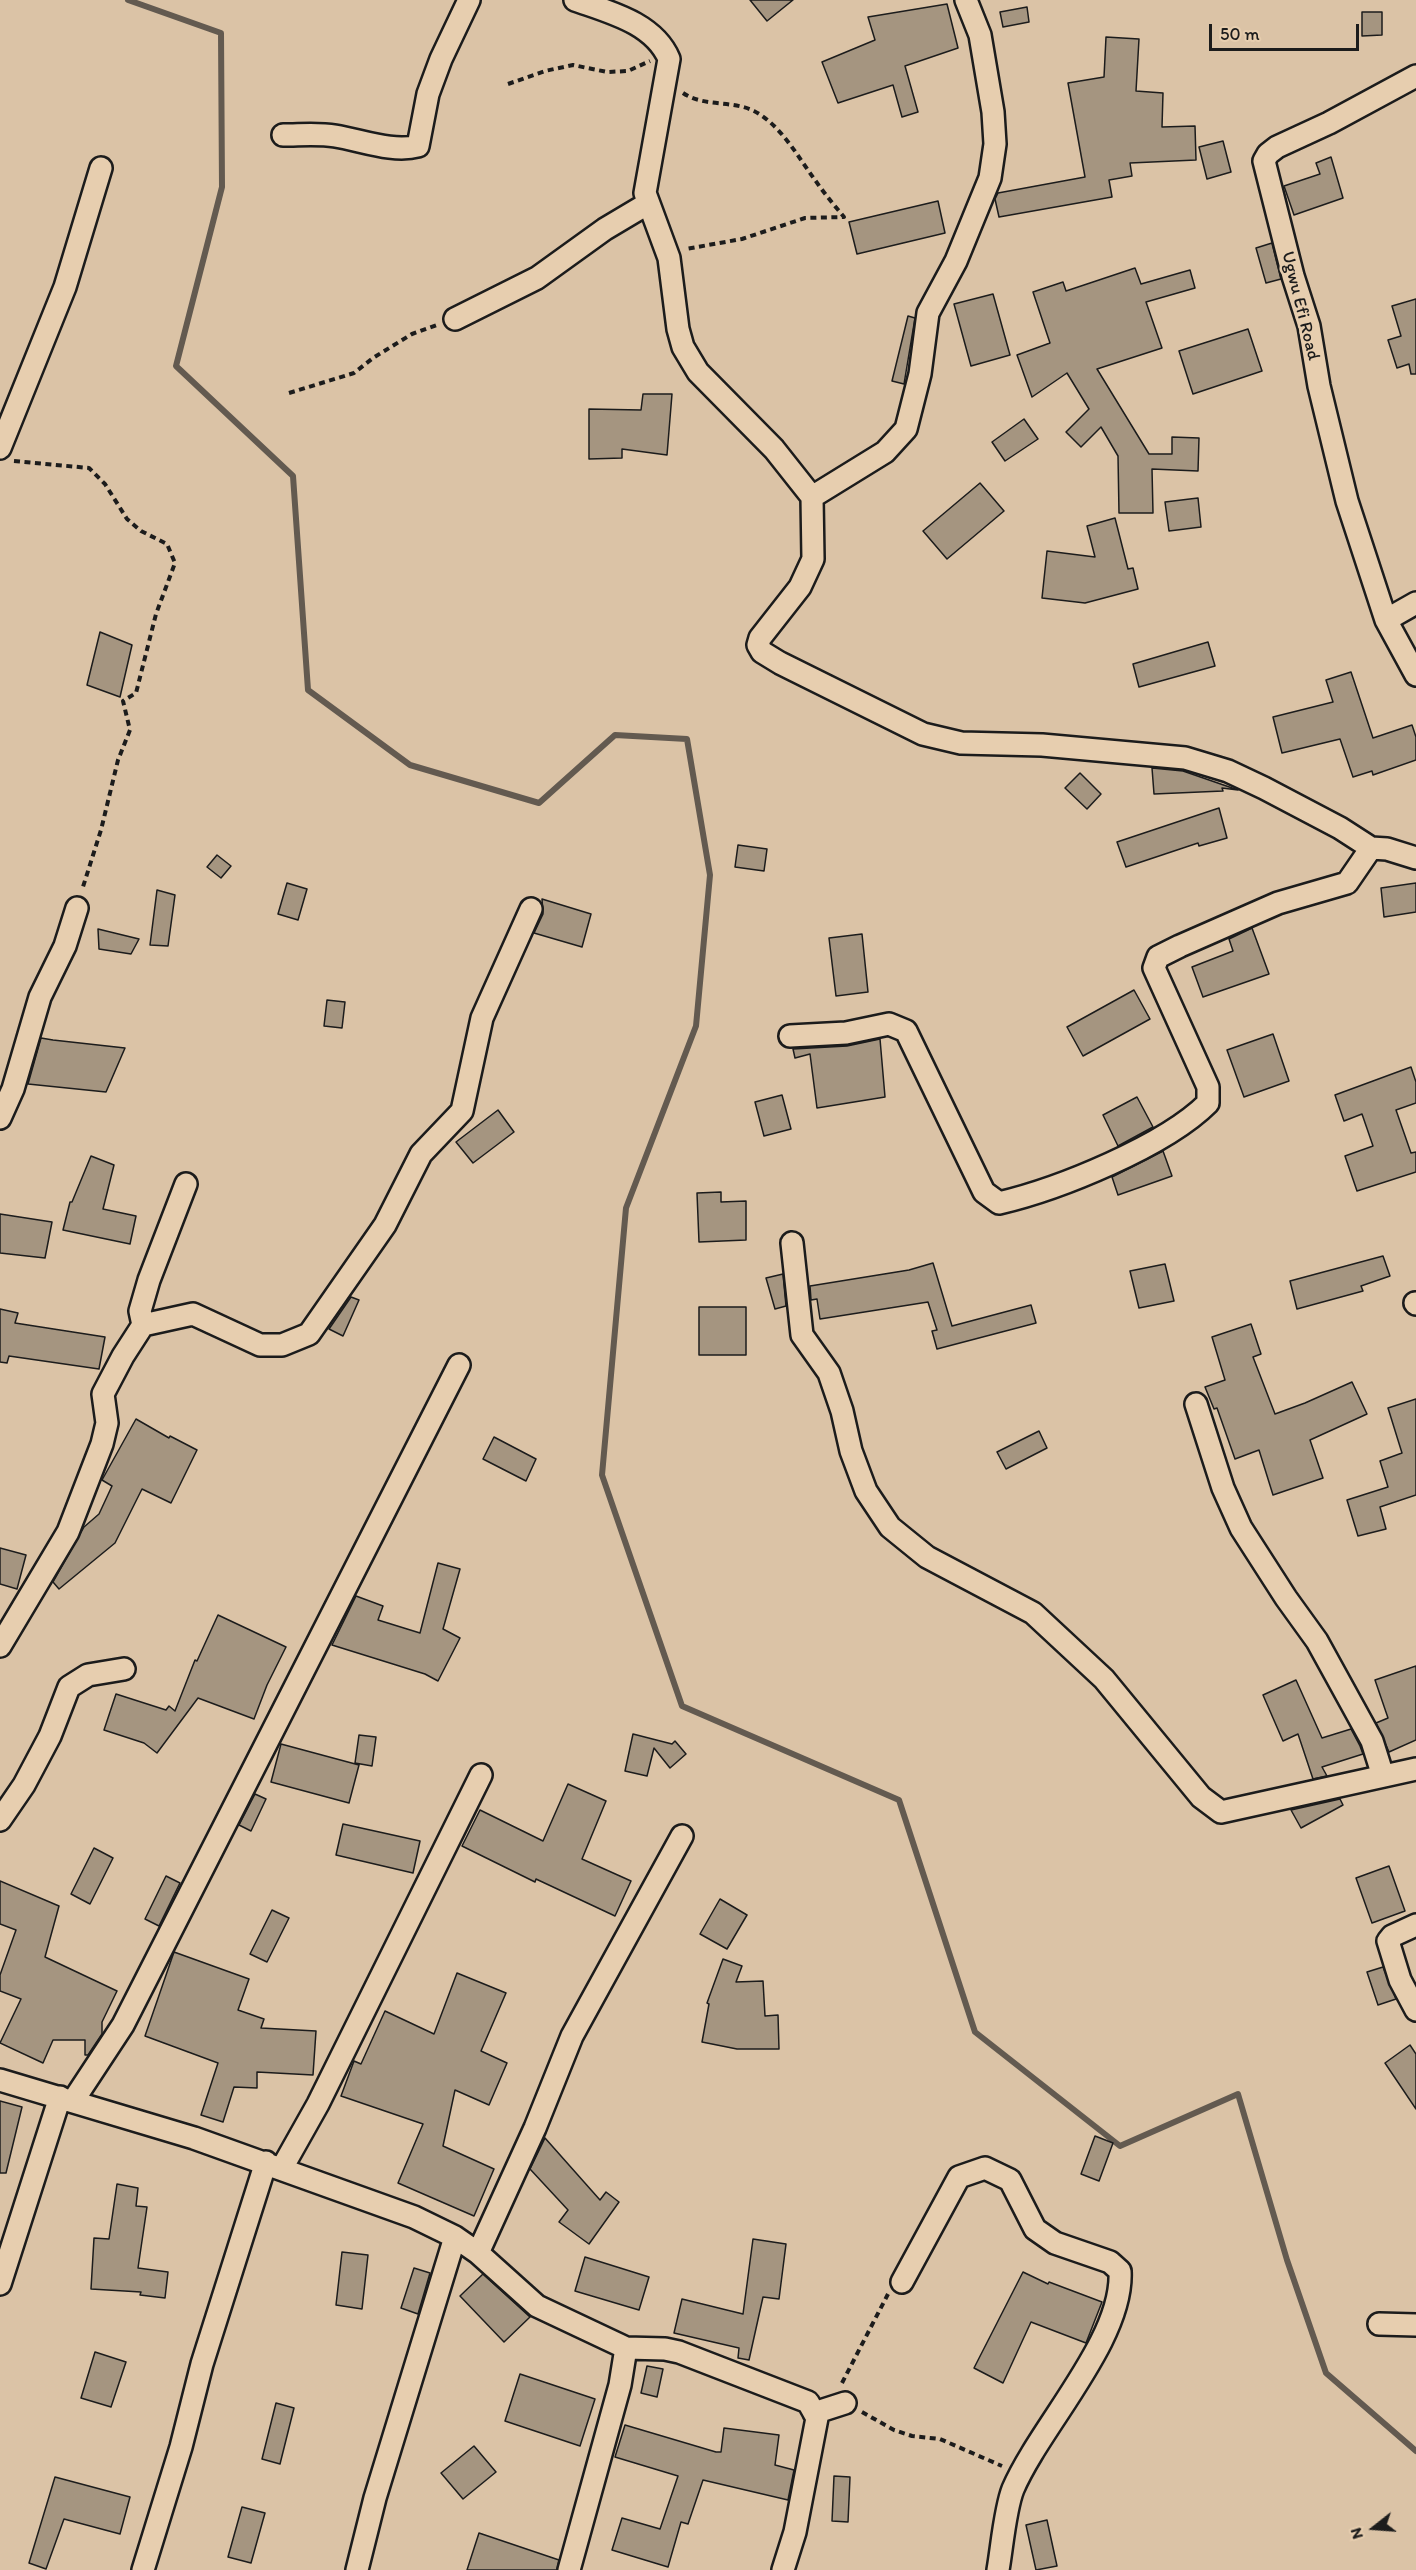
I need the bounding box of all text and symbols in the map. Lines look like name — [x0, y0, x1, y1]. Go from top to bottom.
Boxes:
scale bar — [1212, 12, 1362, 50]
text: 50 m — [1220, 23, 1260, 45]
street label: Ugwu Efi Road — [1276, 249, 1324, 363]
north arrow — [1344, 2498, 1404, 2558]
text: N — [1346, 2525, 1367, 2541]

